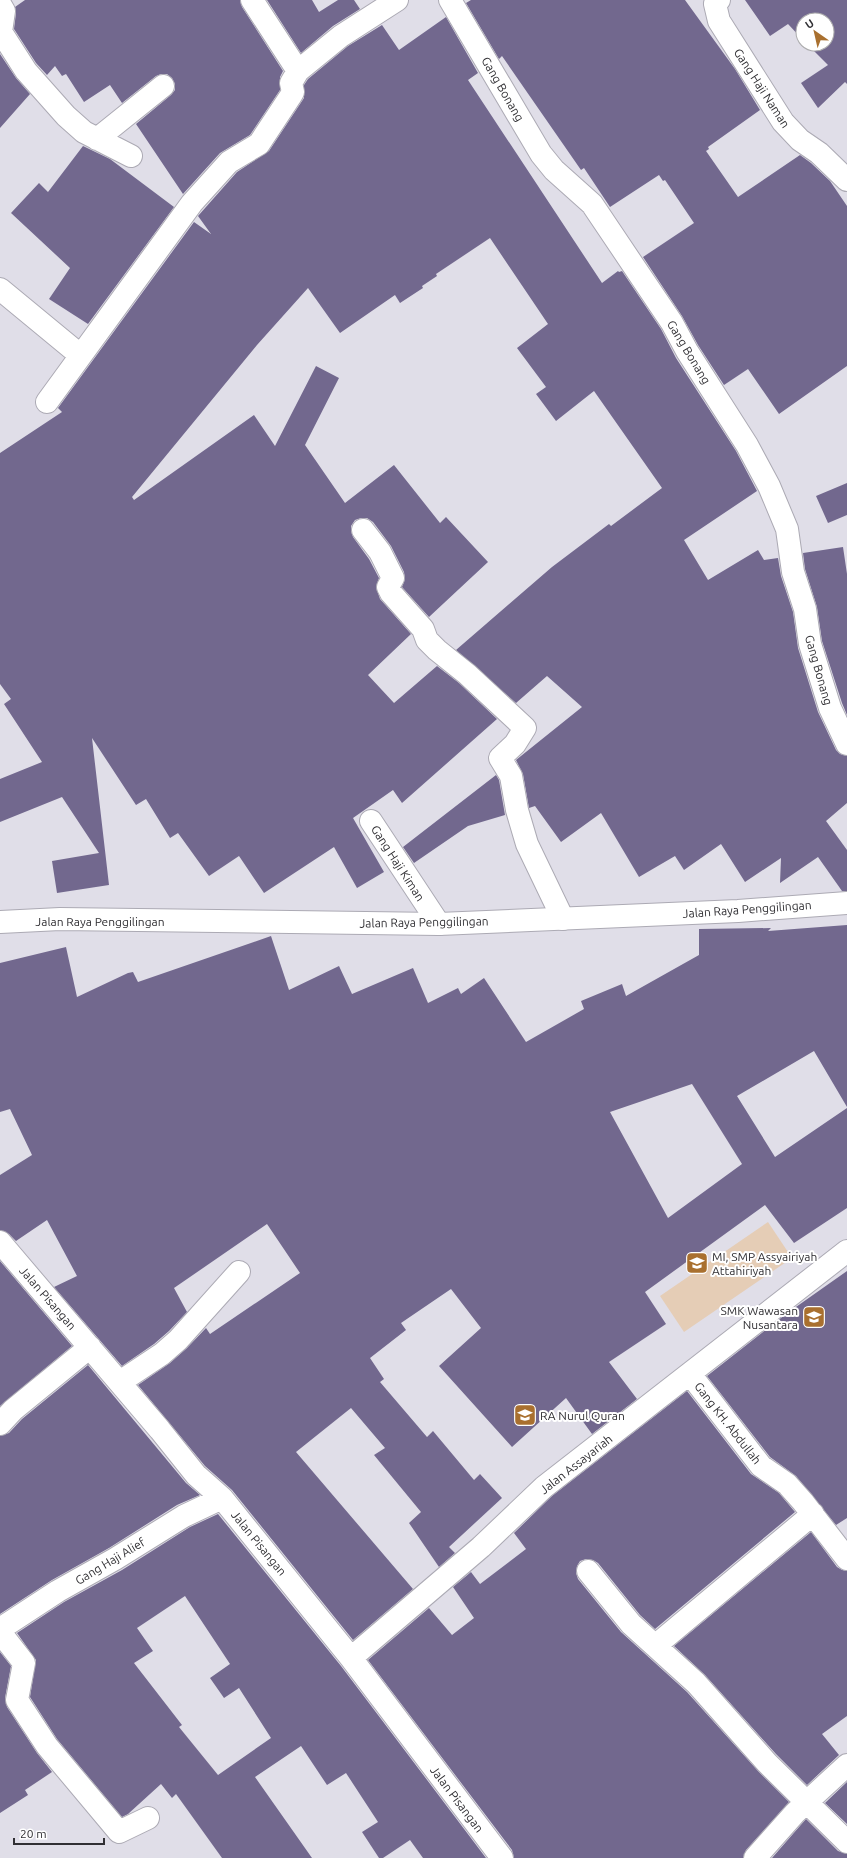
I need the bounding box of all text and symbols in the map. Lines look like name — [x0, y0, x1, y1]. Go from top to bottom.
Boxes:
north arrow — [795, 12, 835, 52]
text: U — [803, 17, 816, 31]
street label: Gang Haji Naman — [732, 46, 792, 130]
street label: Gang Bonang — [479, 55, 527, 123]
street label: Gang Bonang — [665, 318, 713, 386]
street label: Gang Bonang — [803, 634, 835, 706]
street label: Gang Haji Kiman — [369, 823, 427, 903]
street label: Jalan Raya Penggilingan — [682, 898, 812, 920]
street label: Jalan Raya Penggilingan — [359, 914, 489, 930]
street label: Jalan Raya Penggilingan — [35, 915, 165, 928]
school or university icon: MI, SMP Assyairiyah Attahiriyah — [684, 1250, 710, 1276]
place label: MI, SMP Assyairiyah Attahiriyah — [712, 1250, 817, 1277]
street label: Jalan Pisangan — [17, 1264, 79, 1332]
place label: SMK Wawasan Nusantara — [721, 1304, 798, 1331]
school or university icon: SMK Wawasan Nusantara — [801, 1304, 827, 1330]
street label: Gang KH. Abdullah — [692, 1380, 764, 1466]
school or university icon: RA Nurul Quran — [512, 1402, 538, 1428]
place label: RA Nurul Quran — [540, 1409, 625, 1422]
street label: Jalan Assayariah — [537, 1432, 615, 1496]
street label: Jalan Pisangan — [229, 1508, 289, 1578]
street label: Gang Haji Alief — [73, 1535, 147, 1587]
street label: Jalan Pisangan — [428, 1763, 486, 1835]
scale bar — [14, 1820, 104, 1846]
text: 20 m — [20, 1827, 47, 1840]

